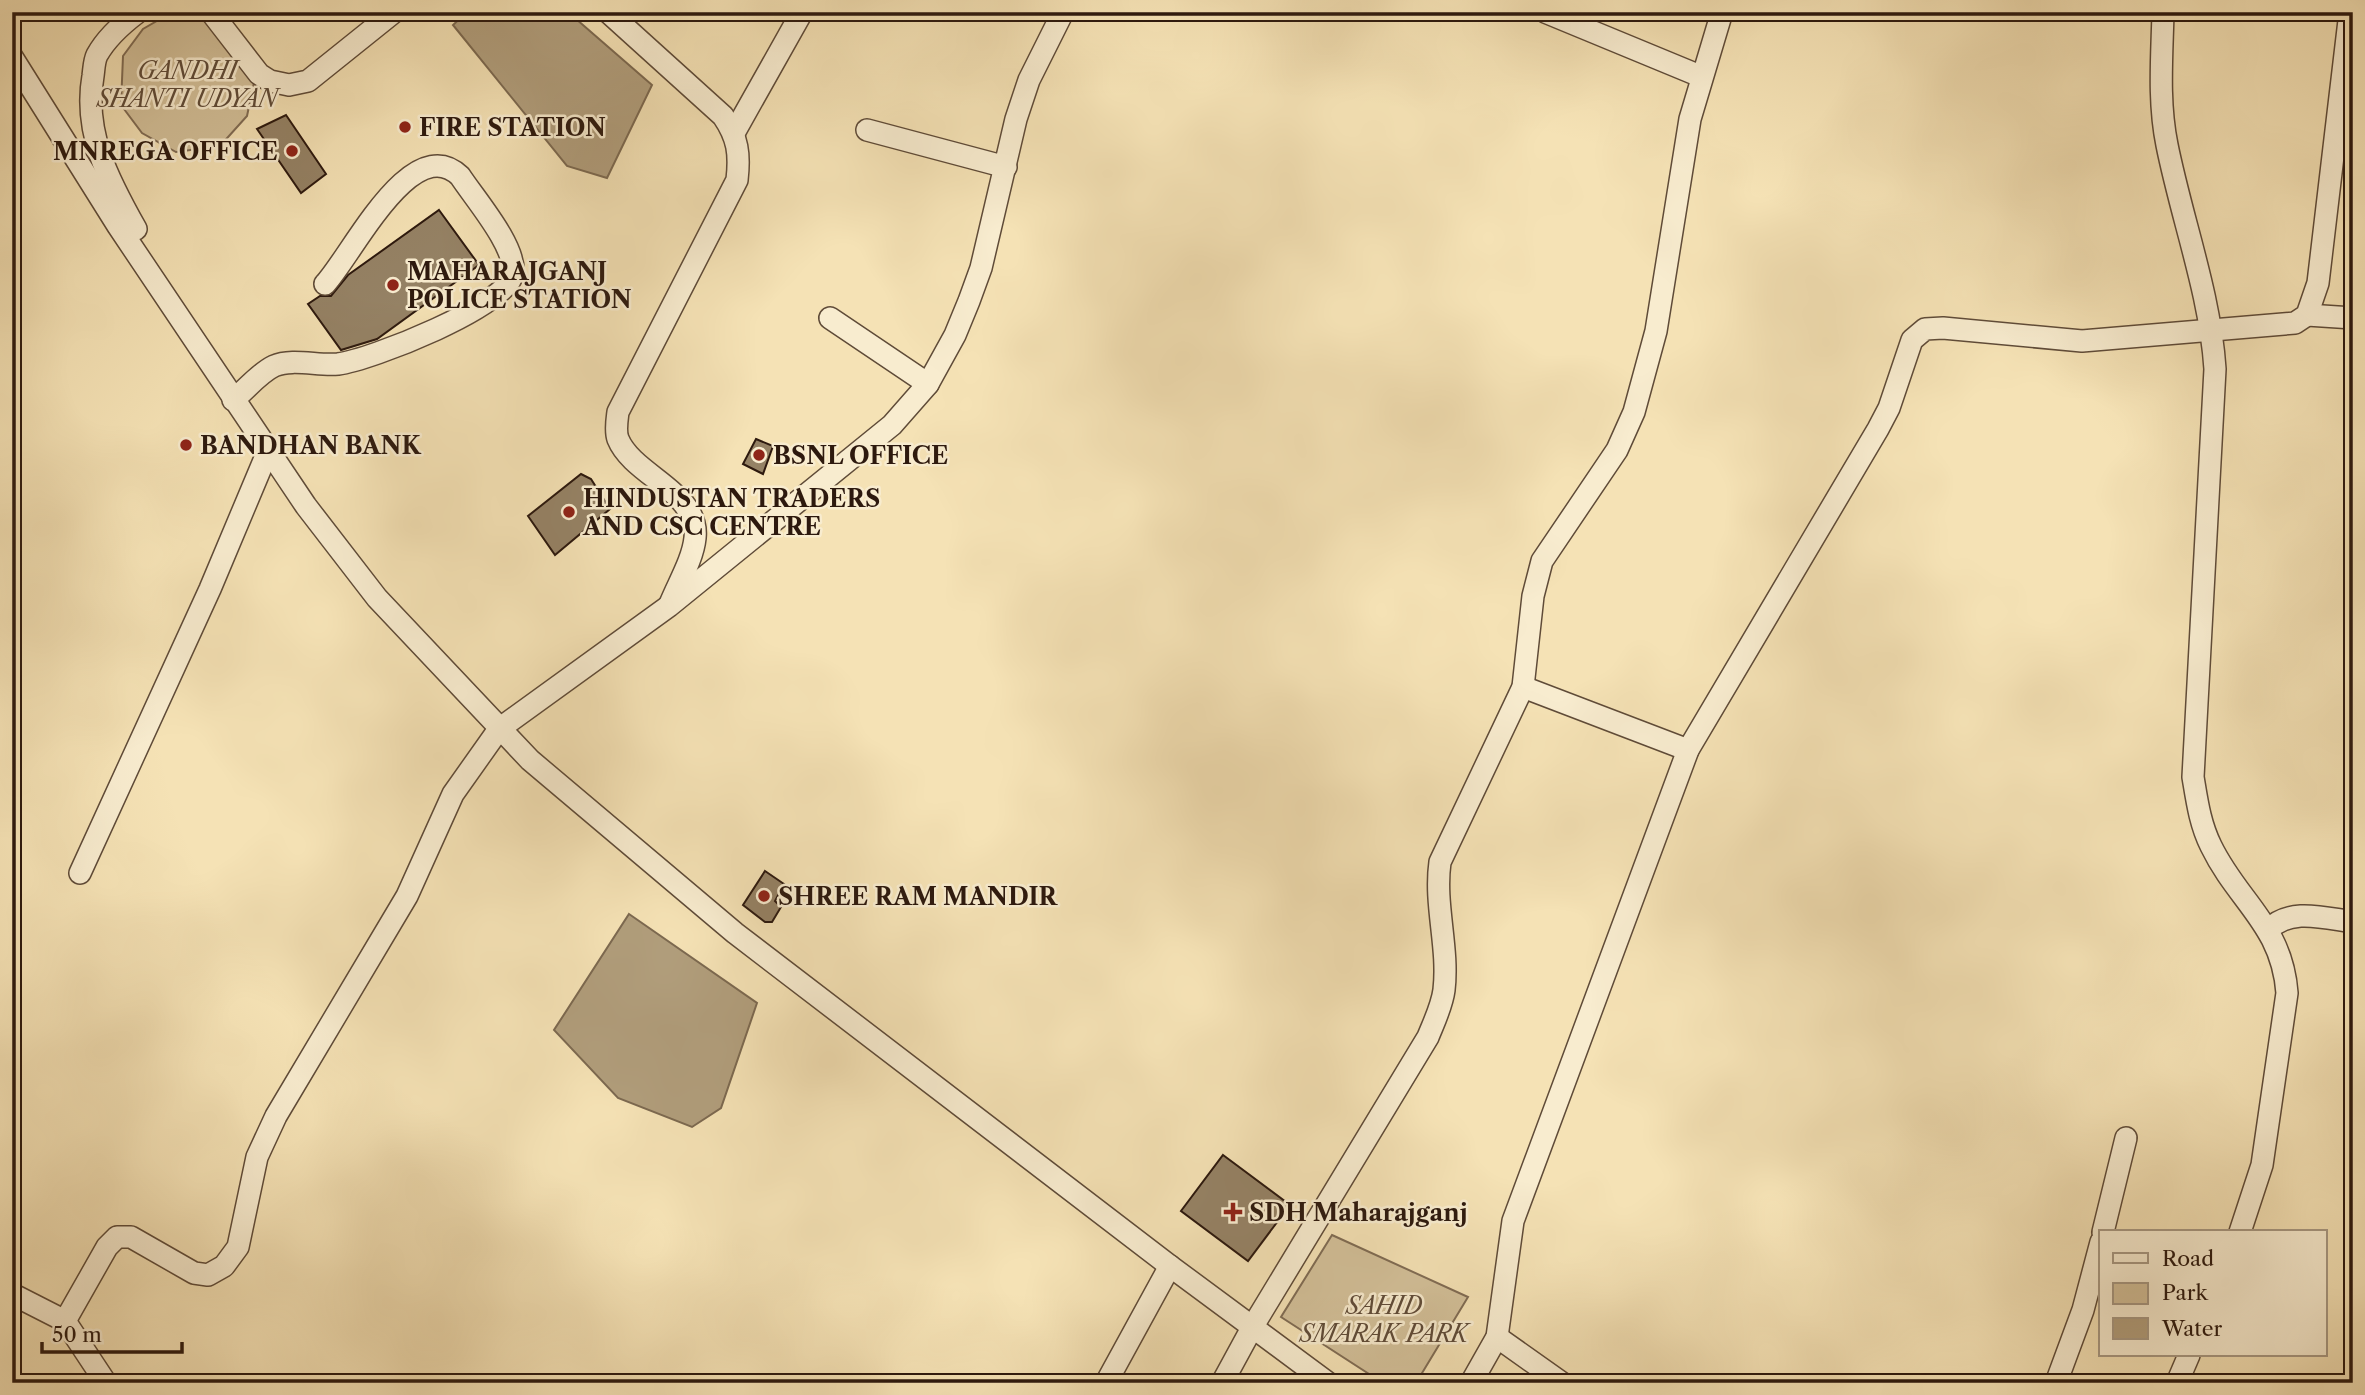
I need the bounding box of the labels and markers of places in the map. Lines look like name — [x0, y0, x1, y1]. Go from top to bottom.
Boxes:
place label: FIRE STATION — [419, 113, 606, 142]
marker: FIRE STATION — [397, 119, 413, 135]
place label: MNREGA OFFICE — [53, 137, 278, 166]
marker: MNREGA OFFICE — [284, 143, 300, 159]
place label: MAHARAJGANJ POLICE STATION — [407, 257, 632, 314]
marker: MAHARAJGANJ POLICE STATION — [385, 277, 401, 293]
place label: BANDHAN BANK — [200, 431, 421, 460]
marker: BANDHAN BANK — [178, 437, 194, 453]
place label: BSNL OFFICE — [773, 441, 948, 470]
marker: BSNL OFFICE — [751, 447, 767, 463]
place label: HINDUSTAN TRADERS AND CSC CENTRE — [582, 484, 880, 541]
marker: HINDUSTAN TRADERS AND CSC CENTRE — [561, 504, 577, 520]
place label: SHREE RAM MANDIR — [778, 882, 1059, 911]
marker: SHREE RAM MANDIR — [756, 888, 772, 904]
place label: SDH Maharajganj — [1249, 1198, 1468, 1227]
marker: SDH Maharajganj — [1223, 1202, 1243, 1222]

